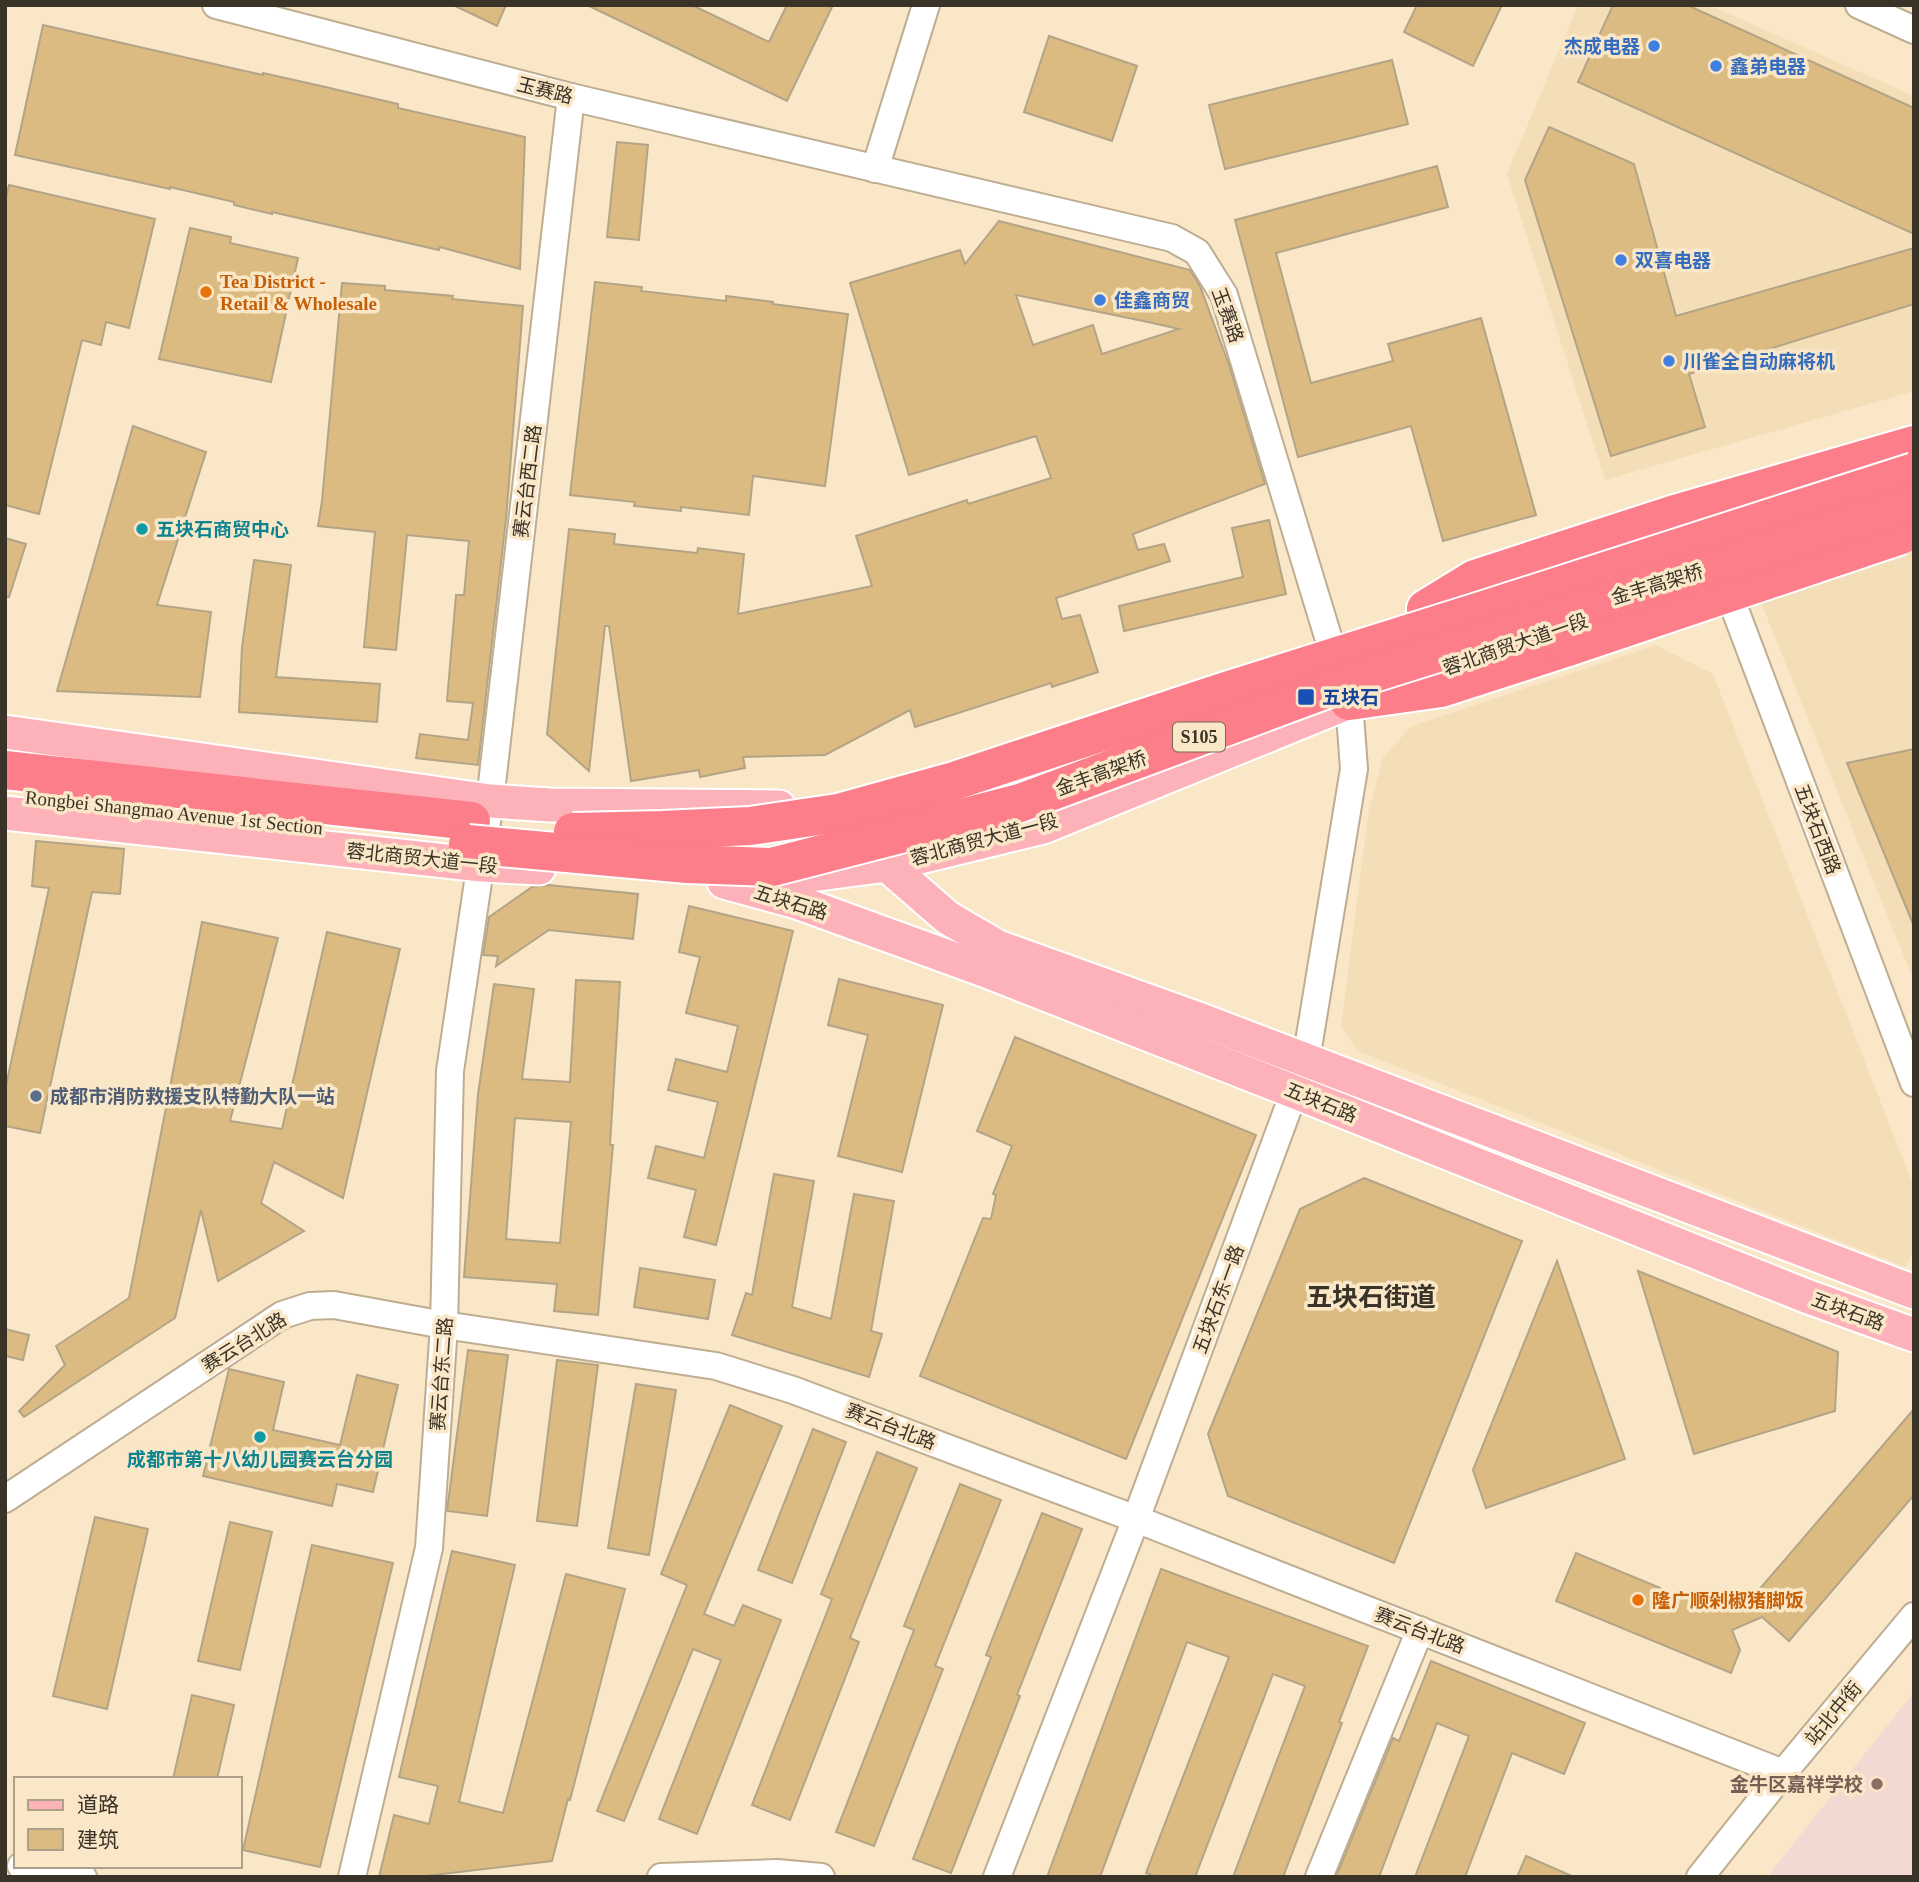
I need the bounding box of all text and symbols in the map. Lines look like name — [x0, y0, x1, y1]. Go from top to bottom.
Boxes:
place label: 杰成电器 — [1564, 36, 1640, 57]
marker: 杰成电器 — [1646, 38, 1662, 54]
place label: 鑫弟电器 — [1730, 56, 1806, 77]
marker: 鑫弟电器 — [1708, 58, 1724, 74]
street label: 玉赛路 — [515, 73, 575, 108]
place label: 双喜电器 — [1635, 250, 1711, 271]
marker: 双喜电器 — [1613, 252, 1629, 268]
place label: Tea District - Retail & Wholesale — [220, 271, 377, 314]
marker: Tea District - Retail & Wholesale — [198, 284, 214, 300]
street label: 玉赛路 — [1208, 285, 1247, 346]
place label: 佳鑫商贸 — [1114, 290, 1190, 311]
marker: 佳鑫商贸 — [1092, 292, 1108, 308]
place label: 川雀全自动麻将机 — [1683, 351, 1835, 372]
marker: 川雀全自动麻将机 — [1661, 353, 1677, 369]
street label: 赛云台西二路 — [510, 423, 545, 539]
place label: 五块石商贸中心 — [156, 519, 289, 540]
marker: 五块石商贸中心 — [134, 521, 150, 537]
street label: 金丰高架桥 — [1609, 561, 1706, 608]
street label: 蓉北商贸大道一段 — [1440, 610, 1590, 679]
marker: 五块石 — [1296, 687, 1316, 707]
place label: 五块石 — [1322, 687, 1379, 708]
road number: S105 — [1173, 722, 1225, 752]
street label: 金丰高架桥 — [1053, 747, 1149, 800]
street label: 五块石西路 — [1791, 781, 1844, 877]
street label: Rongbei Shangmao Avenue 1st Section — [24, 786, 324, 839]
street label: 蓉北商贸大道一段 — [908, 810, 1060, 869]
street label: 蓉北商贸大道一段 — [345, 840, 499, 877]
street label: 五块石路 — [751, 881, 830, 924]
street label: 五块石路 — [1282, 1078, 1360, 1126]
place label: 成都市消防救援支队特勤大队一站 — [50, 1086, 335, 1107]
marker: 成都市消防救援支队特勤大队一站 — [28, 1088, 44, 1104]
street label: 五块石东一路 — [1189, 1242, 1248, 1356]
district label: 五块石街道 — [1306, 1283, 1436, 1312]
street label: 五块石路 — [1809, 1289, 1887, 1334]
street label: 赛云台北路 — [198, 1308, 290, 1377]
street label: 赛云台东二路 — [427, 1316, 456, 1432]
street label: 赛云台北路 — [843, 1400, 939, 1453]
marker: 成都市第十八幼儿园赛云台分园 — [252, 1429, 268, 1445]
place label: 成都市第十八幼儿园赛云台分园 — [127, 1449, 393, 1470]
place label: 隆广顺剁椒猪脚饭 — [1652, 1590, 1804, 1611]
marker: 隆广顺剁椒猪脚饭 — [1630, 1592, 1646, 1608]
street label: 赛云台北路 — [1372, 1604, 1468, 1657]
street label: 站北中街 — [1801, 1677, 1866, 1749]
place label: 金牛区嘉祥学校 — [1730, 1774, 1863, 1795]
marker: 金牛区嘉祥学校 — [1869, 1776, 1885, 1792]
legend — [14, 1777, 242, 1868]
text: 道路 — [77, 1793, 119, 1817]
text: 建筑 — [77, 1828, 119, 1852]

